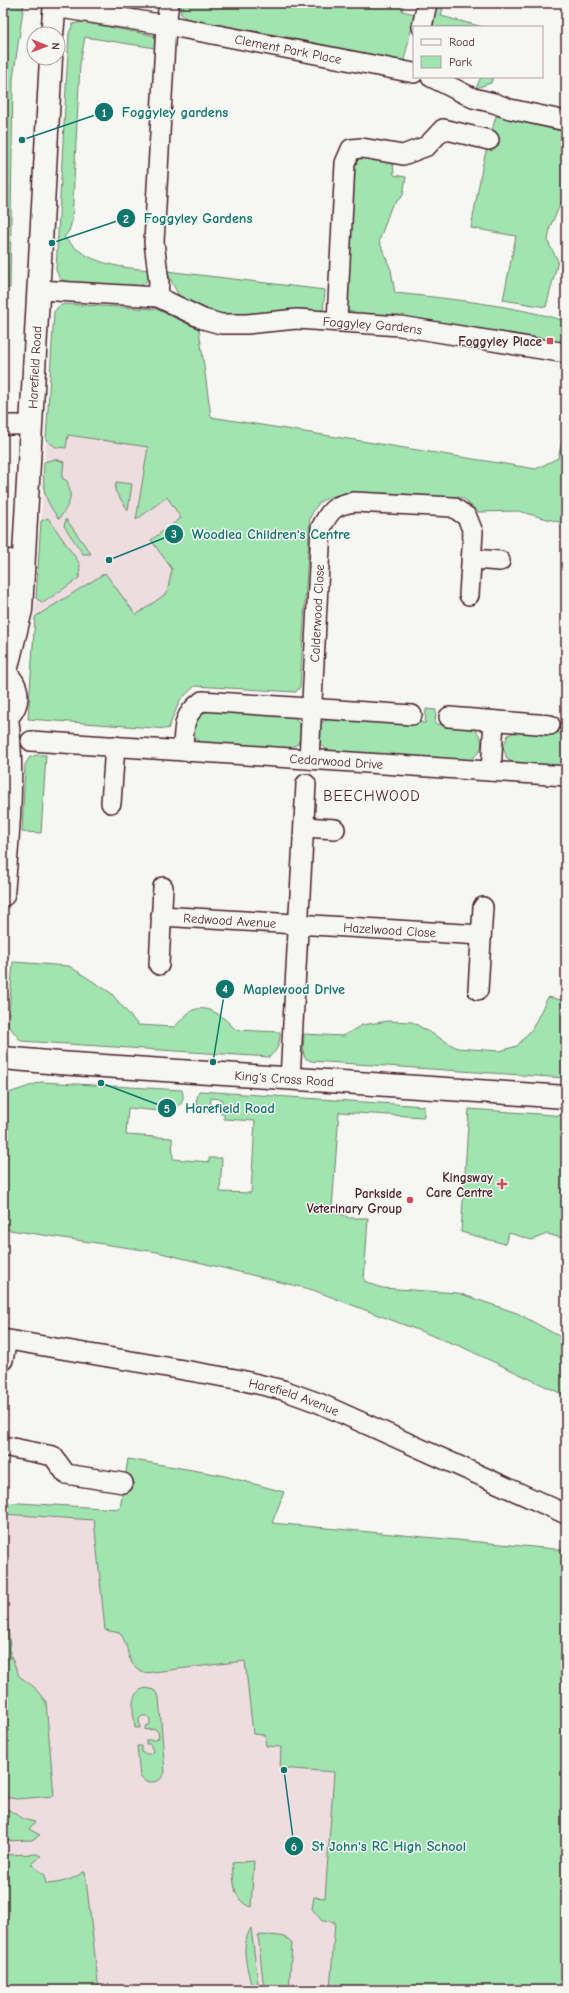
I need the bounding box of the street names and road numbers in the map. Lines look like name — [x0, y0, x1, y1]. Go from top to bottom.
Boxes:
street label: Clement Park Place — [233, 31, 344, 67]
street label: Foggyley Gardens — [322, 314, 423, 337]
street label: Harefield Road — [25, 326, 44, 409]
street label: Calderwood Close — [307, 563, 327, 663]
street label: Cedarwood Drive — [289, 751, 384, 772]
street label: Redwood Avenue — [183, 910, 277, 931]
street label: Hazelwood Close — [343, 920, 437, 940]
street label: King's Cross Road — [234, 1068, 334, 1089]
street label: Harefield Avenue — [247, 1375, 342, 1419]

